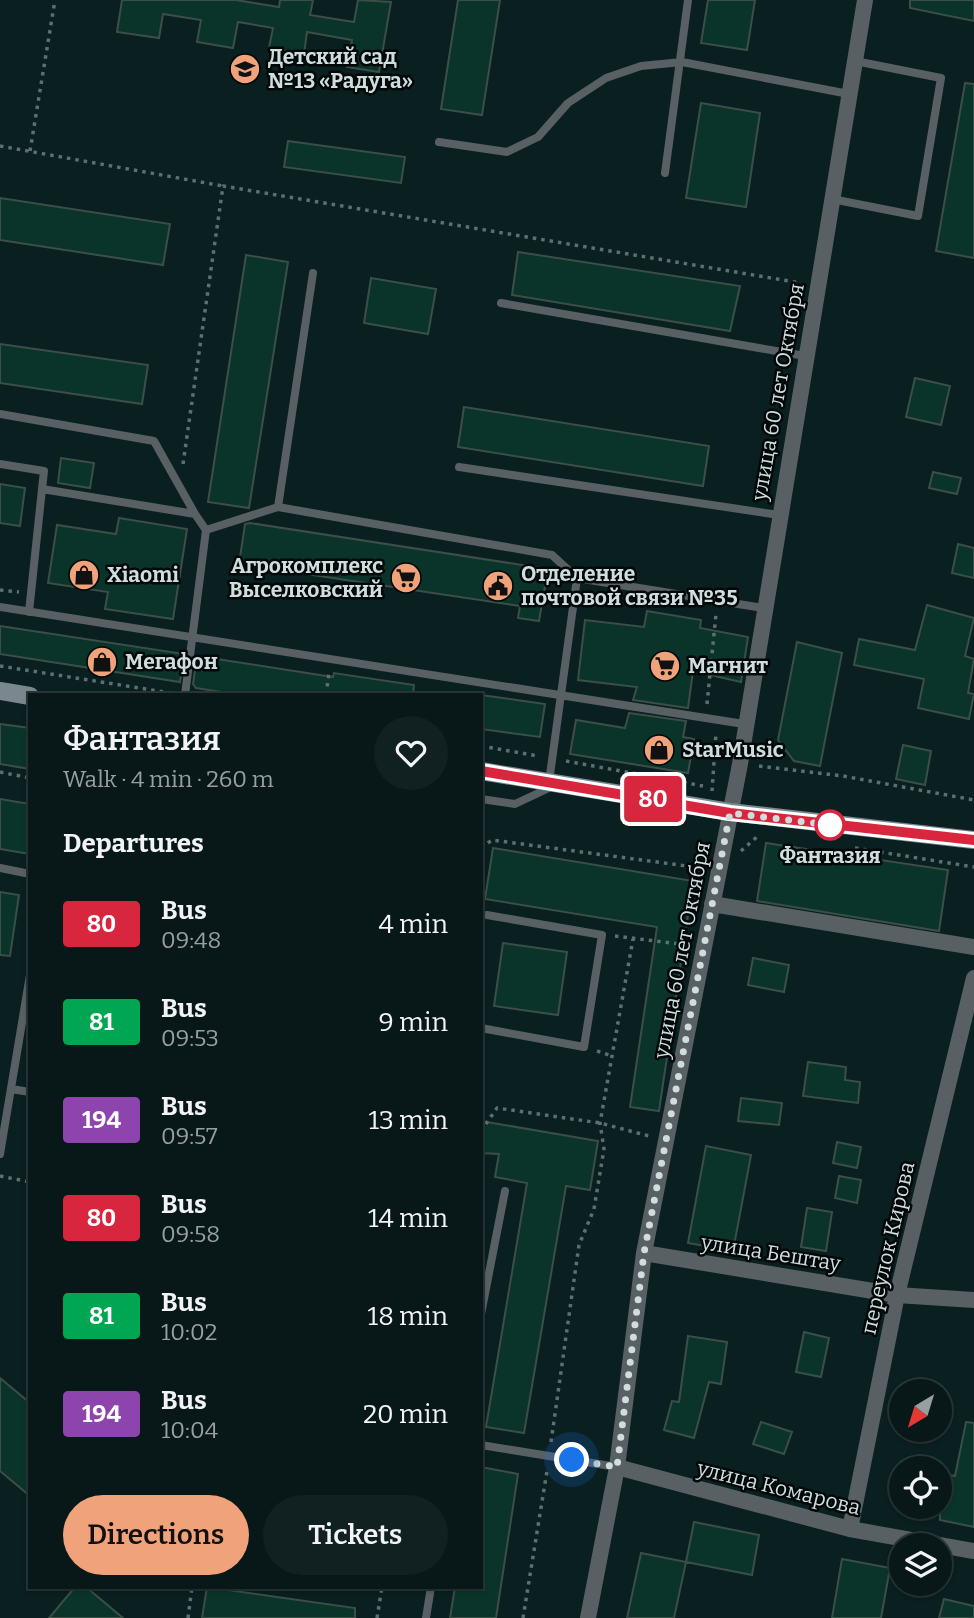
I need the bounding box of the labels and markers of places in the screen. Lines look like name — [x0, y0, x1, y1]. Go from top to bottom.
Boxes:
place label: Детский сад №13 «Радуга» — [268, 44, 413, 94]
school or university icon: Детский сад №13 «Радуга» — [228, 52, 262, 86]
place label: Агрокомплекс Выселковский — [229, 553, 383, 603]
shop icon: Xiaomi — [67, 558, 101, 592]
supermarket icon: Агрокомплекс Выселковский — [389, 561, 423, 595]
place label: Отделение почтовой связи №35 — [521, 561, 738, 611]
place label: Xiaomi — [107, 562, 179, 588]
public building icon: Отделение почтовой связи №35 — [481, 569, 515, 603]
shop icon: Мегафон — [85, 645, 119, 679]
place label: Мегафон — [125, 649, 218, 675]
supermarket icon: Магнит — [648, 649, 682, 683]
place label: Магнит — [688, 653, 769, 679]
shop icon: StarMusic — [642, 733, 676, 767]
place label: StarMusic — [682, 737, 784, 763]
marker: Фантазия — [815, 810, 845, 840]
place label: Фантазия — [779, 843, 881, 869]

